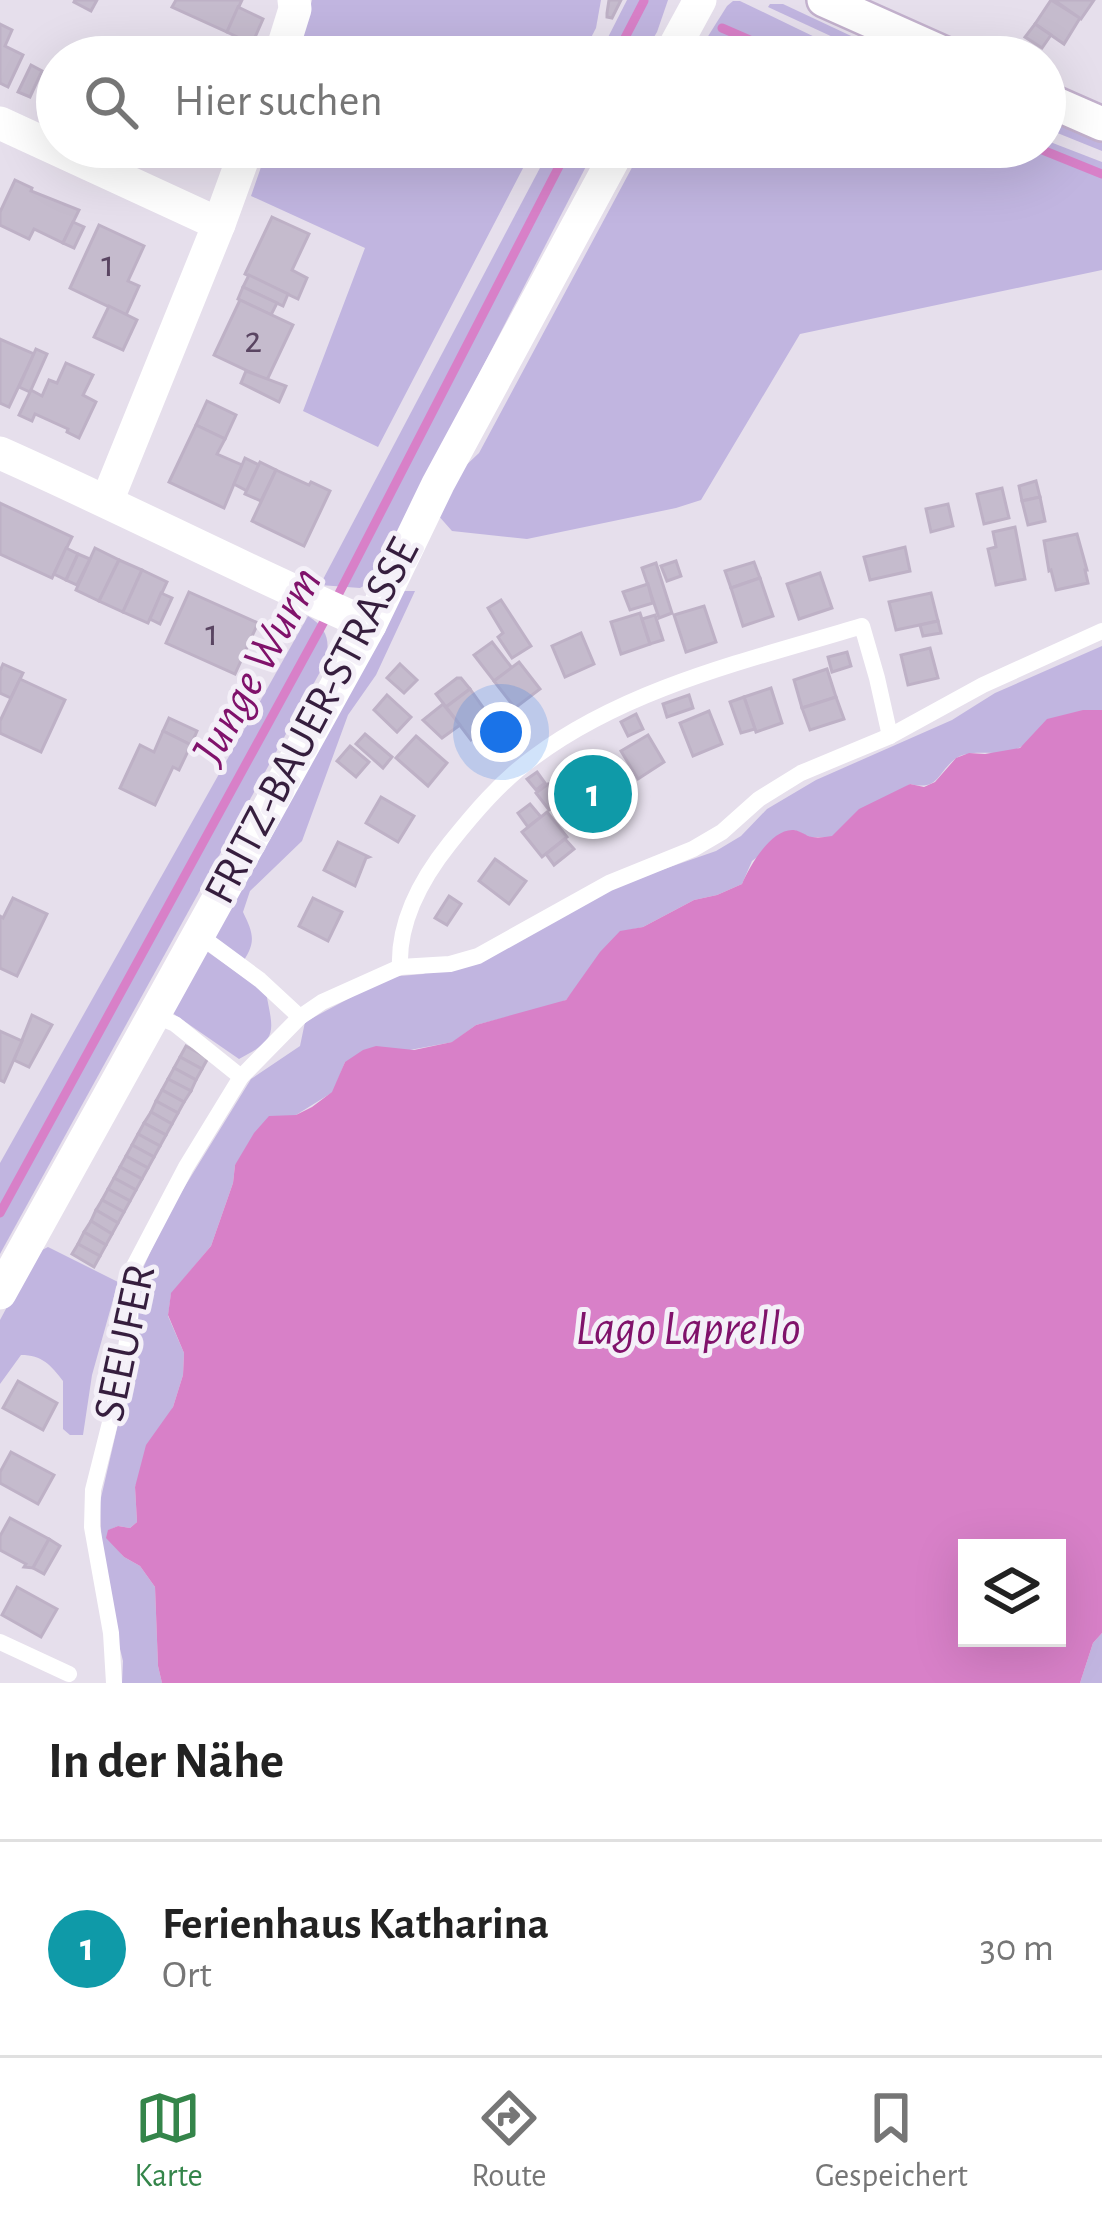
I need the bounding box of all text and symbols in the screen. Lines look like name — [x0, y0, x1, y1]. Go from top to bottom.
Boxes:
search box — [36, 36, 1066, 168]
icon: search — [78, 69, 144, 135]
text: Hier suchen — [174, 79, 383, 124]
house number: 1 — [101, 245, 115, 284]
house number: 2 — [244, 321, 262, 360]
street label: FRITZ-BAUER-STRASSE — [197, 531, 427, 911]
water label: Junge Wurm — [184, 560, 331, 774]
house number: 1 — [205, 614, 219, 653]
your location — [471, 702, 531, 762]
pin: 1 — [554, 749, 632, 839]
street label: SEEUFER — [86, 1261, 164, 1425]
water label: Lago Laprello — [575, 1306, 801, 1354]
map controls — [958, 1539, 1066, 1647]
button: layers — [958, 1539, 1066, 1647]
text: In der Nähe — [48, 1736, 284, 1787]
text: Ferienhaus Katharina — [162, 1902, 549, 1947]
text: 1 — [80, 1929, 94, 1968]
text: 30 m — [980, 1929, 1054, 1968]
text: Ort — [162, 1956, 212, 1995]
tab: Karte — [134, 2085, 203, 2197]
tab: Route — [471, 2085, 547, 2197]
tab: Gespeichert — [815, 2085, 968, 2197]

